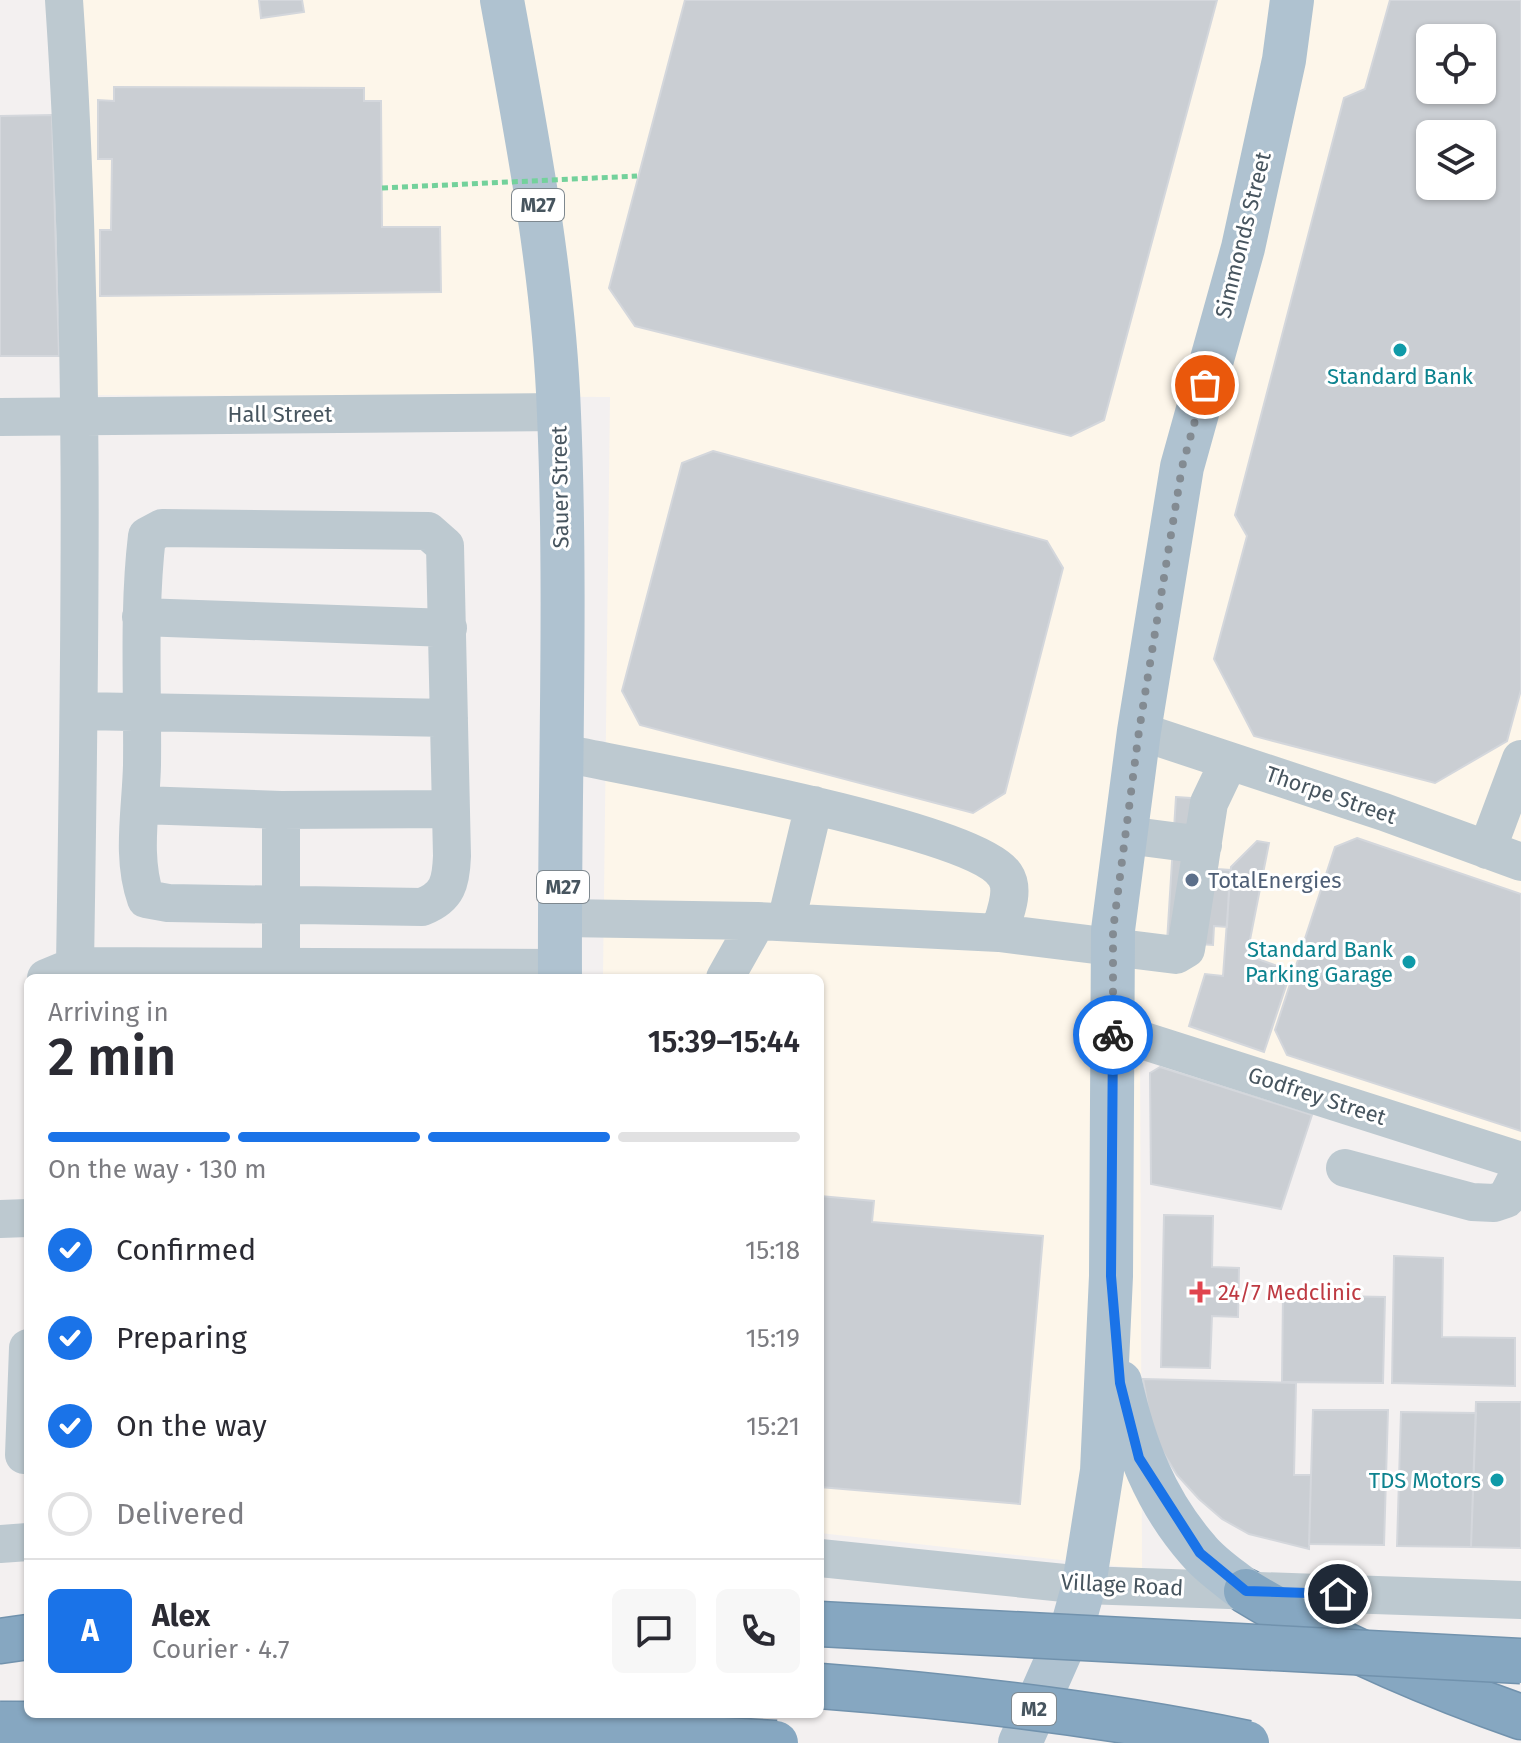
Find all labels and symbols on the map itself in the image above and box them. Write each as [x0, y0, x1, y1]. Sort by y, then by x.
street label: Simmonds Street [1209, 149, 1277, 321]
road number: M27 [512, 189, 564, 221]
marker: Standard Bank [1391, 341, 1409, 359]
pin [1171, 351, 1239, 419]
place label: Standard Bank [1327, 363, 1474, 390]
street label: Hall Street [227, 401, 333, 428]
street label: Sauer Street [545, 425, 575, 549]
street label: Thorpe Street [1262, 760, 1400, 830]
place label: TotalEnergies [1208, 867, 1342, 894]
road number: M27 [537, 871, 589, 903]
marker: TotalEnergies [1183, 871, 1201, 889]
place label: Standard Bank Parking Garage [1245, 936, 1394, 988]
marker: Standard Bank Parking Garage [1400, 953, 1418, 971]
courier [1073, 995, 1153, 1075]
street label: Godfrey Street [1245, 1061, 1389, 1131]
place label: 24/7 Medclinic [1218, 1279, 1362, 1306]
marker: 24/7 Medclinic [1189, 1281, 1211, 1303]
place label: TDS Motors [1369, 1467, 1481, 1494]
marker: TDS Motors [1488, 1471, 1506, 1489]
pin [1304, 1560, 1372, 1628]
street label: Village Road [1060, 1568, 1184, 1602]
road number: M2 [1012, 1693, 1056, 1725]

